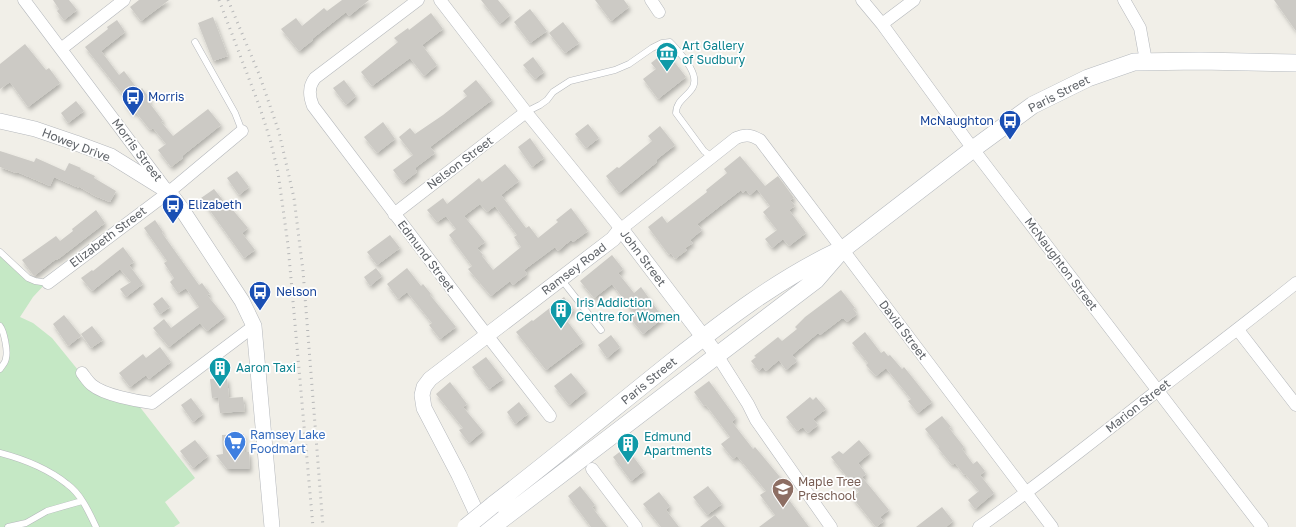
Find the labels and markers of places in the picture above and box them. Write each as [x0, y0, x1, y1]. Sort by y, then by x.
place label: Art Gallery of Sudbury [682, 38, 745, 67]
museum icon: Art Gallery of Sudbury [654, 40, 680, 73]
bus stop icon: Morris [120, 84, 146, 117]
place label: Morris [148, 89, 184, 104]
bus stop icon: McNaughton [997, 108, 1023, 141]
place label: McNaughton [920, 113, 994, 128]
bus stop icon: Elizabeth [160, 192, 186, 225]
place label: Elizabeth [188, 197, 242, 212]
bus stop icon: Nelson [247, 279, 273, 312]
place label: Nelson [276, 284, 317, 299]
place label: Iris Addiction Centre for Women [576, 295, 680, 324]
building icon: Iris Addiction Centre for Women [548, 297, 574, 330]
building icon: Aaron Taxi [207, 355, 233, 388]
place label: Aaron Taxi [236, 360, 296, 375]
place label: Ramsey Lake Foodmart [250, 427, 326, 456]
supermarket icon: Ramsey Lake Foodmart [222, 429, 248, 462]
place label: Edmund Apartments [644, 429, 712, 458]
building icon: Edmund Apartments [615, 431, 641, 464]
place label: Maple Tree Preschool [798, 474, 861, 503]
school or university icon: Maple Tree Preschool [770, 476, 796, 509]

